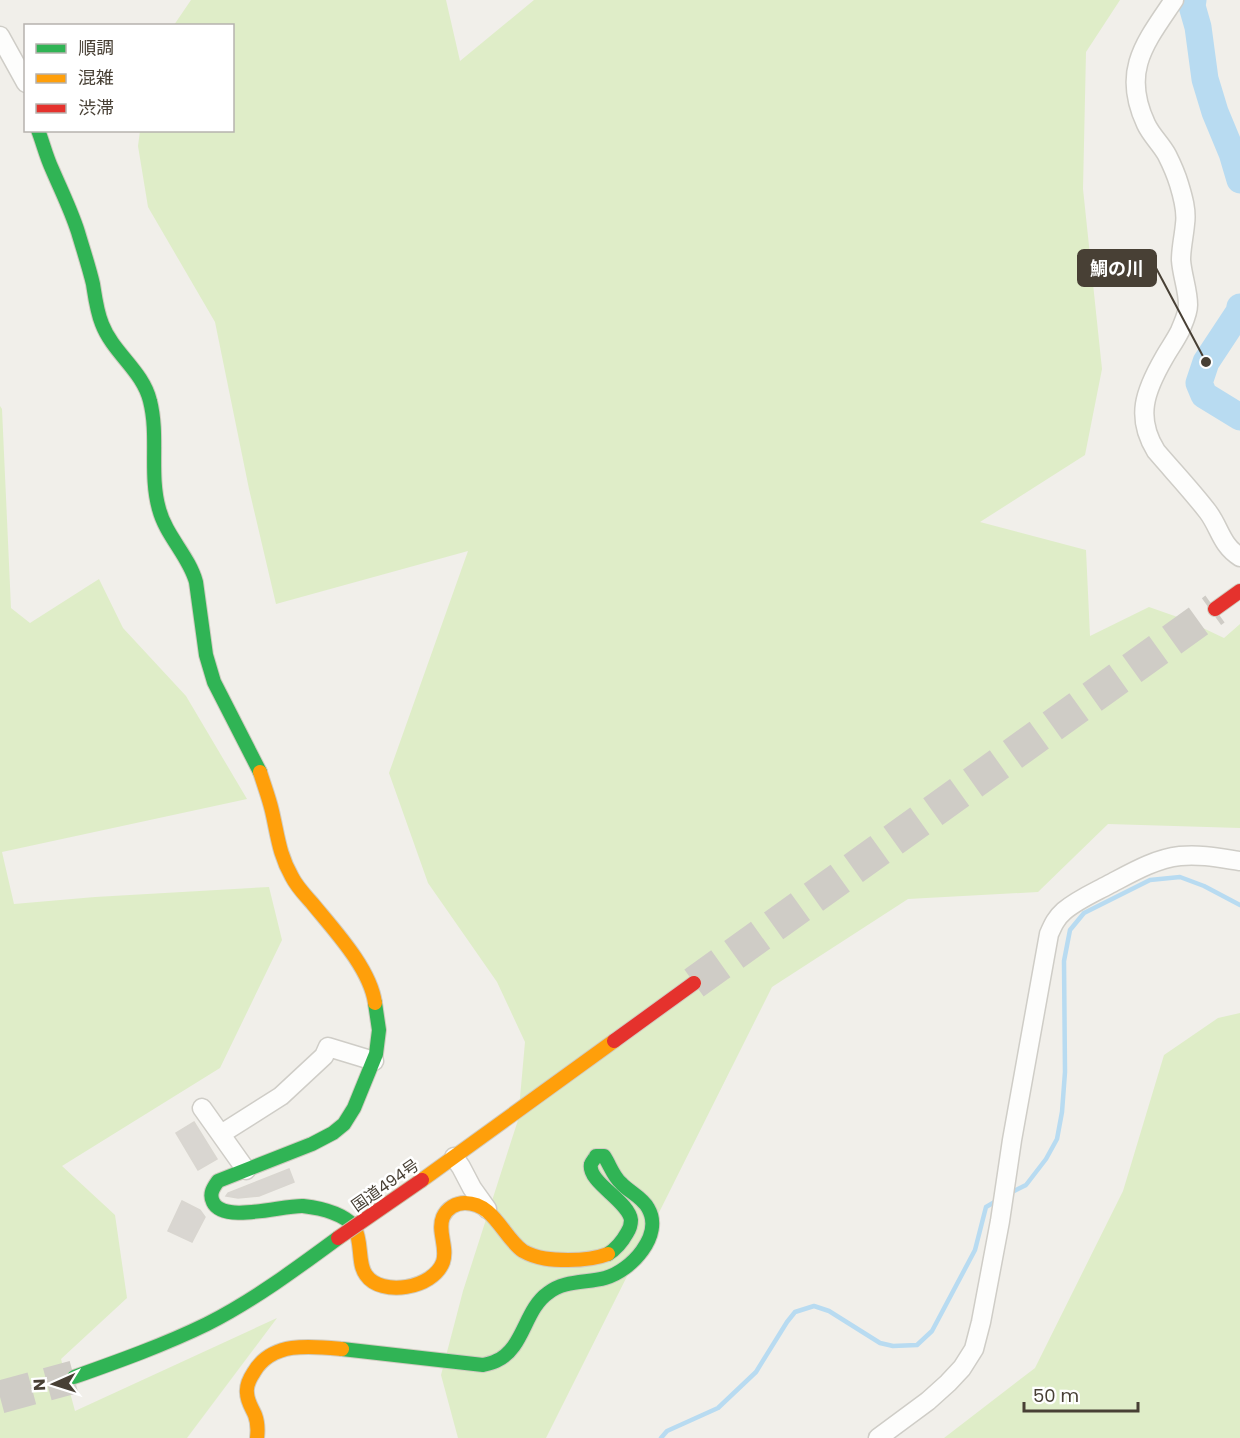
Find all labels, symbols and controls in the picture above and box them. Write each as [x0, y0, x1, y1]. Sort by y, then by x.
legend [24, 24, 234, 132]
text: 順調 [78, 35, 114, 60]
text: 混雑 [78, 65, 114, 90]
text: 渋滞 [78, 95, 114, 120]
callout: 鯛の川 [1078, 250, 1156, 286]
text: 鯛の川 [1090, 256, 1144, 281]
street label: 国道494号 [347, 1154, 424, 1217]
north arrow [24, 1354, 84, 1414]
scale bar [1024, 1375, 1138, 1413]
text: N [28, 1378, 51, 1391]
text: 50 m [1033, 1383, 1079, 1408]

